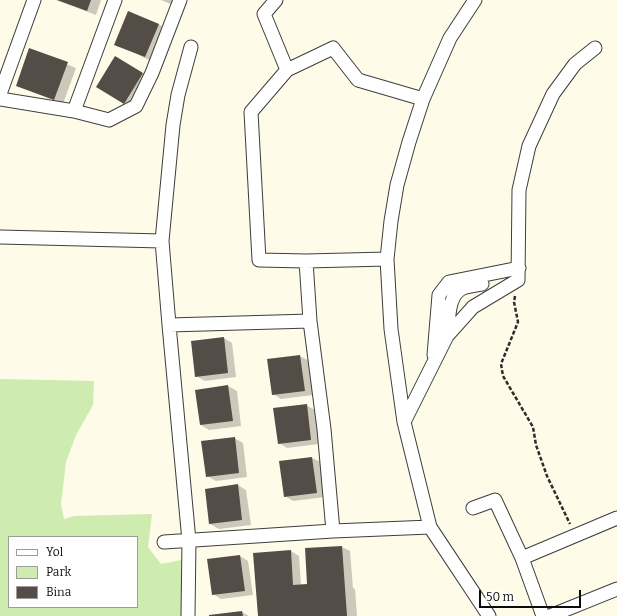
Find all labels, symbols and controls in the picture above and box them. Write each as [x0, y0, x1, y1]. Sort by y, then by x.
legend [8, 536, 138, 608]
text: Yol [46, 545, 63, 559]
text: Park [46, 565, 71, 579]
scale bar [481, 582, 583, 608]
text: Bina [46, 585, 71, 599]
text: 50 m [486, 590, 514, 604]

